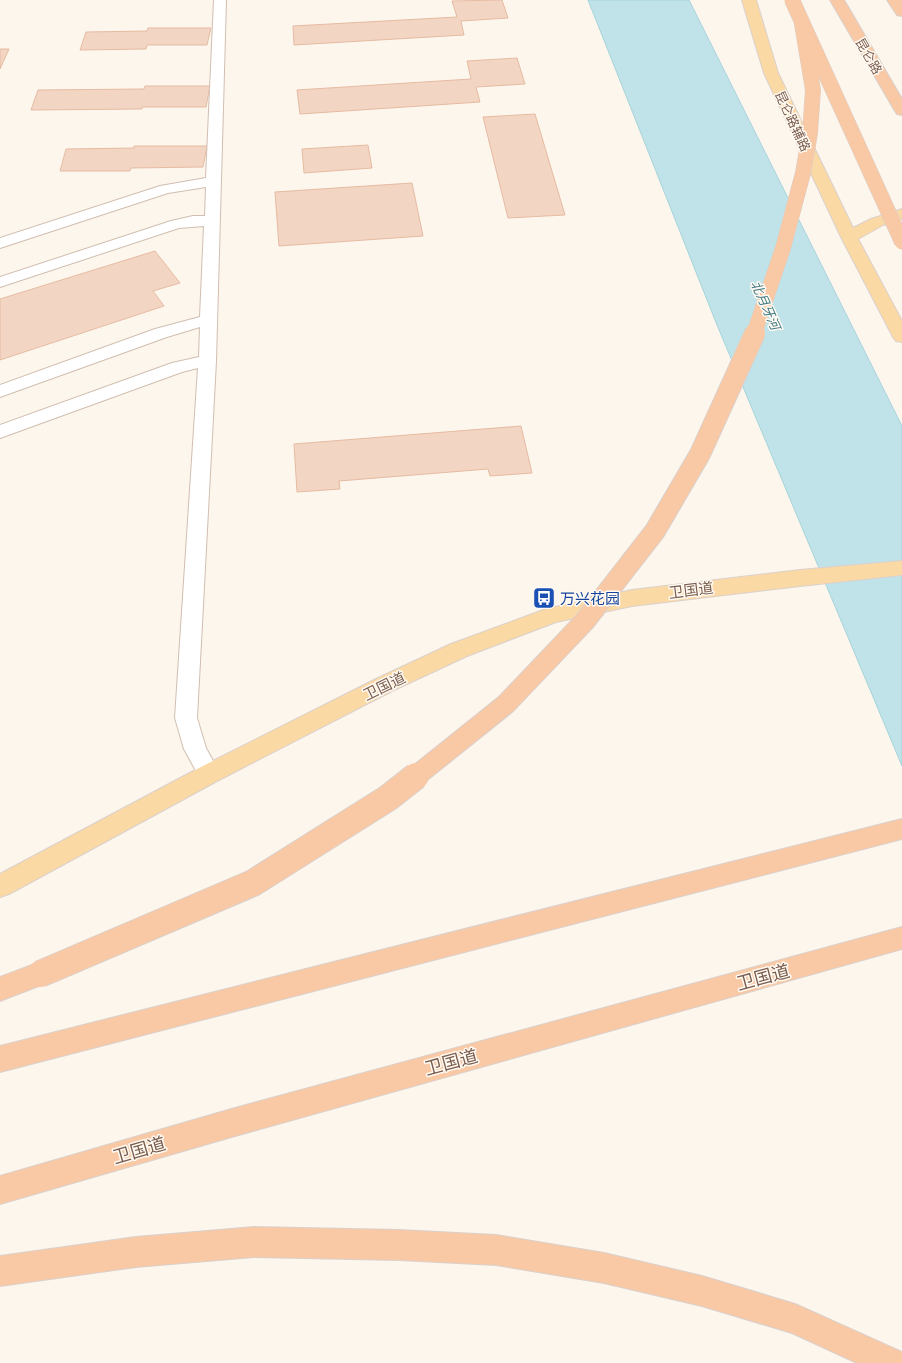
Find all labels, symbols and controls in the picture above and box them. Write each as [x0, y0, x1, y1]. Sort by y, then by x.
street label: 昆仑路 [851, 34, 887, 78]
street label: 昆仑路辅路 [770, 87, 816, 155]
water label: 北月牙河 [746, 277, 787, 336]
street label: 卫国道 [667, 576, 715, 604]
bus stop icon: 万兴花园 [531, 585, 557, 611]
place label: 万兴花园 [560, 587, 620, 610]
street label: 卫国道 [359, 666, 409, 706]
street label: 卫国道 [733, 957, 793, 997]
street label: 卫国道 [421, 1042, 481, 1082]
street label: 卫国道 [109, 1130, 169, 1170]

